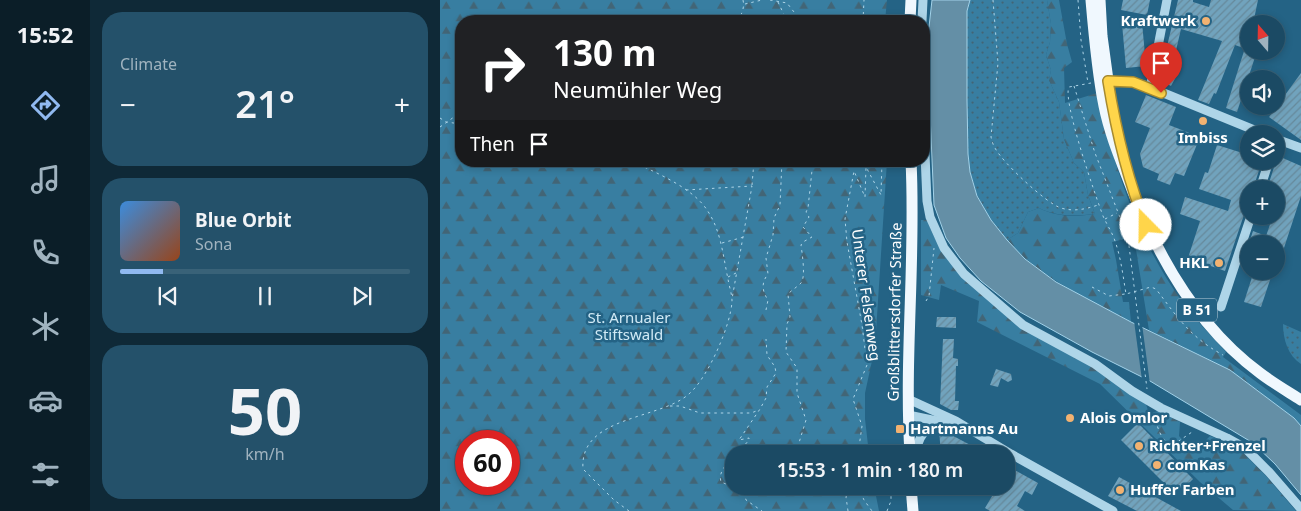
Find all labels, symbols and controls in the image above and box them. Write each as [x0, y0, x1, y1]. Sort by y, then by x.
place label: Kraftwerk [1121, 10, 1197, 30]
marker: Kraftwerk [1200, 15, 1212, 27]
north arrow [1240, 15, 1285, 60]
map controls [1240, 15, 1285, 280]
text: 15:52 [17, 19, 73, 49]
text: 130 m [553, 29, 656, 76]
icon: right [470, 35, 535, 100]
pin [1140, 42, 1182, 93]
icon: arrive [1147, 49, 1175, 77]
text: Climate [120, 53, 177, 75]
button: sound [1240, 70, 1285, 115]
text: Neumühler Weg [553, 74, 722, 104]
text: 21° [235, 77, 295, 129]
text: − [120, 85, 136, 123]
text: + [394, 85, 410, 123]
icon: directions [28, 88, 63, 123]
marker: Imbiss [1197, 115, 1209, 127]
button: layers [1240, 125, 1285, 170]
place label: Imbiss [1178, 127, 1228, 147]
icon: arrive [525, 130, 553, 158]
text: Then [470, 131, 515, 157]
icon: music [28, 162, 63, 197]
button: + [1240, 180, 1285, 225]
position arrow [1119, 198, 1171, 250]
text: Blue Orbit [195, 207, 291, 233]
street label: Großblittersdorfer Straße [882, 222, 906, 402]
street label: Unterer Felsenweg [848, 228, 886, 362]
text: Sona [195, 233, 232, 255]
icon: phone [28, 235, 63, 270]
button: − [1240, 235, 1285, 280]
place label: HKL [1179, 252, 1209, 272]
marker: HKL [1213, 257, 1225, 269]
icon: previous [154, 282, 182, 310]
icon: pause [251, 282, 279, 310]
icon: next [348, 282, 376, 310]
road number: B 51 [1177, 298, 1217, 322]
park label: St. Arnualer Stiftswald [588, 307, 670, 344]
icon: climate [28, 309, 63, 344]
text: 50 [228, 366, 302, 454]
icon: car [28, 383, 63, 418]
place label: Alois Omlor [1080, 407, 1167, 427]
marker: Alois Omlor [1064, 412, 1076, 424]
place label: Hartmanns Au [910, 418, 1018, 438]
marker: Hartmanns Au [894, 423, 906, 435]
speed limit sign: 60 [455, 430, 520, 495]
place label: Richter+Frenzel [1149, 435, 1266, 455]
marker: Richter+Frenzel [1133, 440, 1145, 452]
text: km/h [245, 443, 285, 465]
place label: comKas [1167, 454, 1225, 474]
icon: filters [28, 457, 63, 492]
text: 15:53 · 1 min · 180 m [777, 457, 963, 483]
marker: comKas [1151, 459, 1163, 471]
place label: Huffer Farben [1130, 479, 1234, 499]
marker: Huffer Farben [1114, 484, 1126, 496]

